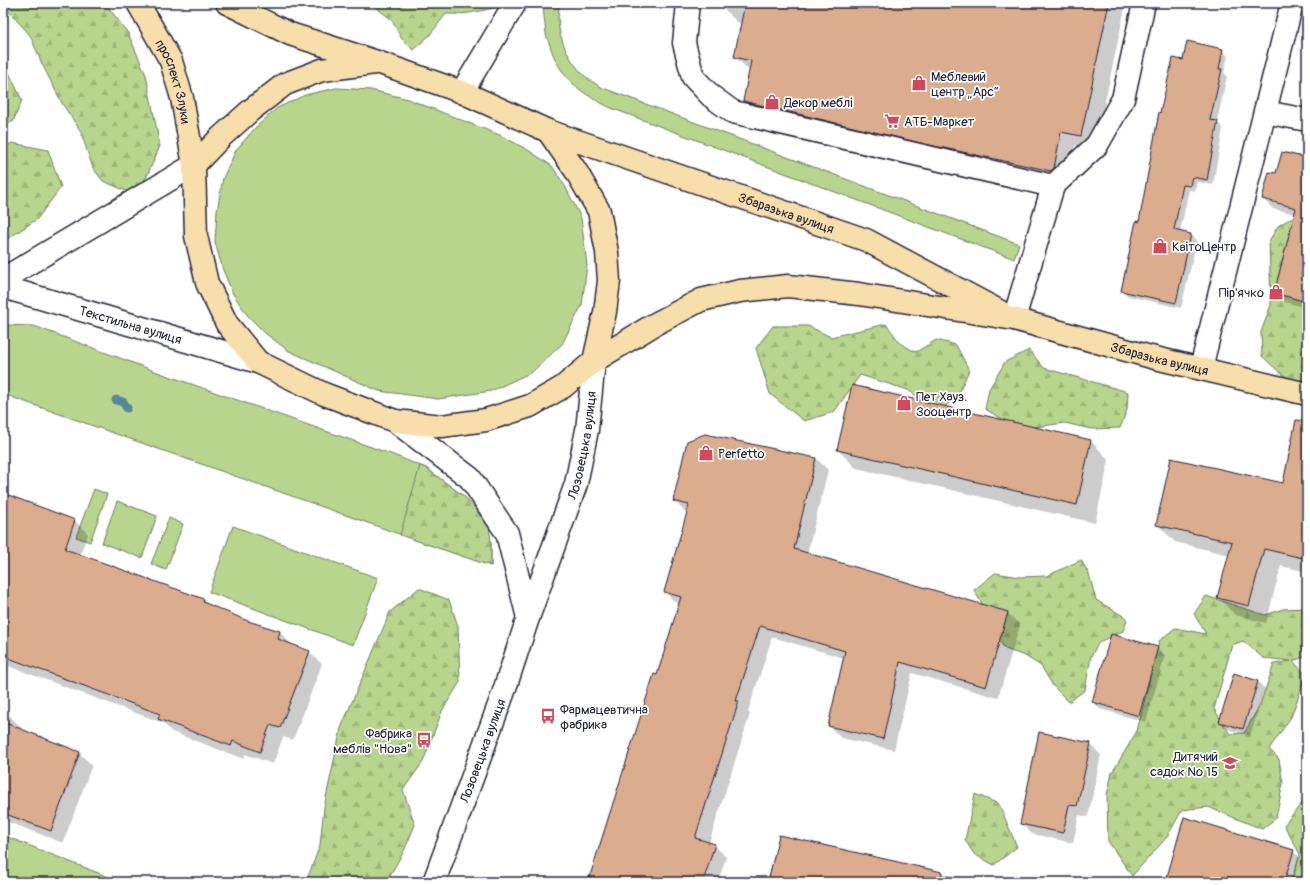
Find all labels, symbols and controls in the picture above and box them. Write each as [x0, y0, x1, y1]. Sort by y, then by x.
street label: проспект Злуки [151, 37, 193, 125]
place label: Меблевий центр „Арс“ [931, 69, 999, 100]
shop icon: Меблевий центр „Арс“ [910, 74, 928, 92]
shop icon: Декор меблі [763, 93, 781, 111]
place label: Декор меблі [783, 95, 852, 111]
supermarket icon: АТБ-Маркет [883, 112, 901, 130]
place label: АТБ-Маркет [904, 114, 975, 130]
street label: Збаразька вулиця [736, 190, 836, 237]
shop icon: КвітоЦентр [1151, 237, 1169, 255]
place label: КвітоЦентр [1172, 239, 1236, 255]
shop icon: Пір'ячко [1267, 283, 1285, 301]
place label: Пір'ячко [1219, 285, 1264, 301]
street label: Текстильна вулиця [77, 303, 183, 348]
street label: Збаразька вулиця [1109, 339, 1210, 379]
place label: Пет Хауз. Зооцентр [916, 389, 971, 420]
street label: Лозовецька вулиця [564, 390, 600, 502]
shop icon: Пет Хауз. Зооцентр [895, 394, 913, 412]
shop icon: Perfetto [697, 444, 715, 462]
place label: Perfetto [718, 446, 765, 462]
street label: Лозовецька вулиця [456, 697, 510, 806]
place label: Фармацевтична фабрика [560, 702, 648, 733]
bus stop icon: Фармацевтична фабрика [539, 707, 557, 725]
place label: Фабрика меблів "Нова" [333, 726, 412, 757]
bus stop icon: Фабрика меблів "Нова" [415, 731, 433, 749]
place label: Дитячий садок № 15 [1150, 749, 1218, 780]
school or university icon: Дитячий садок № 15 [1221, 754, 1239, 772]

